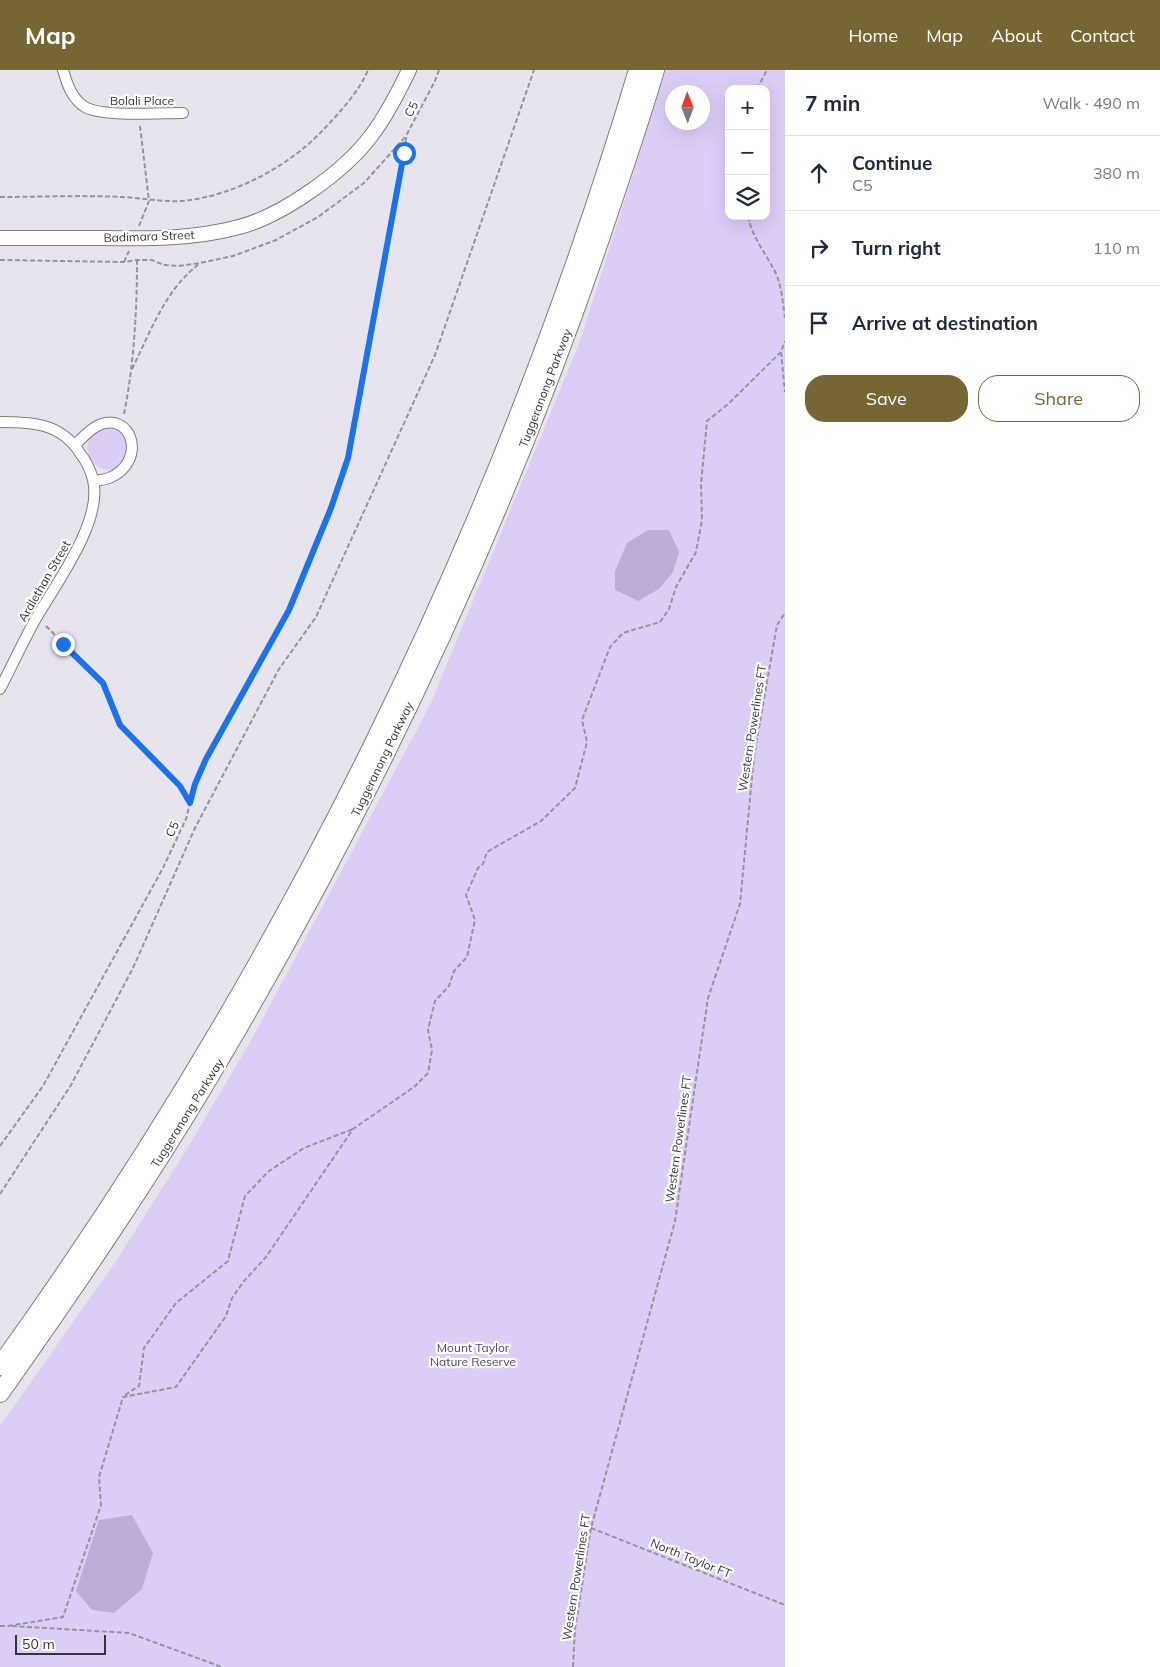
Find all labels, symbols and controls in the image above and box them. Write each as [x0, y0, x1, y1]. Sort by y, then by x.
text: Map [25, 20, 76, 50]
text: Home [848, 24, 898, 47]
text: Map [926, 24, 963, 47]
text: About [991, 24, 1042, 47]
text: Contact [1070, 24, 1135, 47]
north arrow [665, 85, 710, 130]
map controls [725, 85, 770, 220]
button: + [725, 85, 770, 130]
text: 7 min [805, 90, 860, 116]
street label: Bolali Place [110, 93, 174, 108]
text: Walk · 490 m [1042, 93, 1140, 113]
street label: C5 [401, 99, 421, 119]
button: − [725, 130, 770, 175]
route start [393, 142, 416, 165]
text: Continue [852, 151, 932, 175]
icon: ahead [805, 159, 833, 187]
text: 380 m [1093, 163, 1140, 183]
button: layers [725, 175, 770, 220]
text: C5 [852, 175, 873, 195]
street label: Badimara Street [103, 227, 195, 245]
icon: right [805, 234, 833, 262]
text: Turn right [852, 236, 941, 260]
text: 110 m [1093, 238, 1140, 258]
icon: arrive [805, 309, 833, 337]
text: Arrive at destination [852, 311, 1038, 335]
street label: Tuggeranong Parkway [515, 326, 575, 449]
button: Save [805, 375, 968, 422]
button: Share [978, 375, 1140, 422]
street label: Ardlethan Street [15, 538, 73, 624]
route end [52, 633, 75, 656]
street label: Western Powerlines FT [735, 663, 770, 792]
street label: Tuggeranong Parkway [348, 699, 417, 819]
street label: C5 [162, 819, 182, 839]
street label: Tuggeranong Parkway [147, 1055, 227, 1170]
street label: Western Powerlines FT [662, 1074, 694, 1203]
park label: Mount Taylor Nature Reserve [430, 1340, 516, 1369]
street label: Western Powerlines FT [559, 1512, 594, 1641]
street label: North Taylor FT [648, 1535, 734, 1581]
scale bar [15, 1632, 106, 1655]
text: 50 m [22, 1635, 55, 1653]

